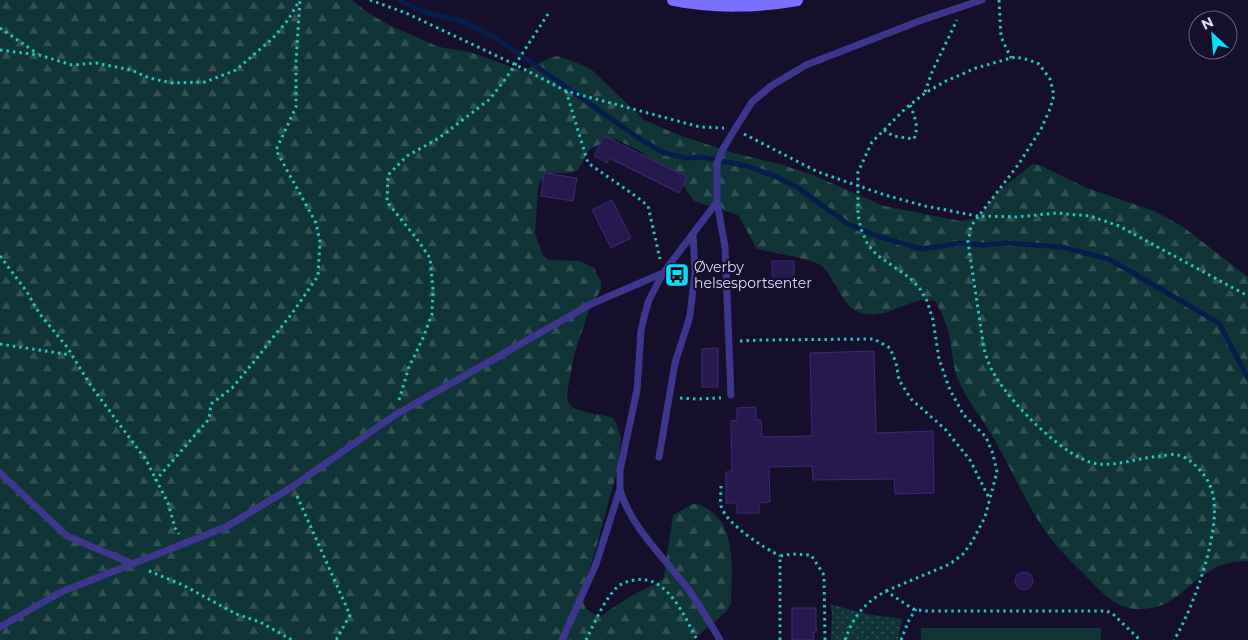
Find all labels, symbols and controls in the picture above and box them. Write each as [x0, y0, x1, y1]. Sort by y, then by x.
north arrow [1188, 10, 1238, 60]
text: N [1198, 13, 1216, 34]
place label: Øverby helsesportsenter [694, 258, 812, 292]
bus stop icon: Øverby helsesportsenter [664, 262, 690, 288]

